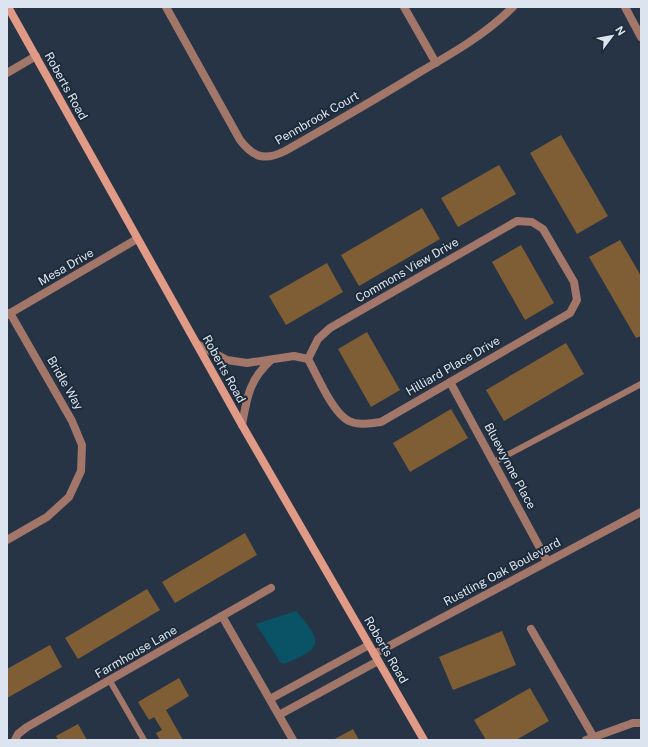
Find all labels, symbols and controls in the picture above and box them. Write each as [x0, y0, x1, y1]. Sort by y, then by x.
north arrow [592, 16, 632, 56]
text: N [613, 24, 628, 38]
street label: Roberts Road [42, 50, 90, 122]
street label: Pennbrook Court [273, 88, 362, 148]
street label: Commons View Drive [353, 235, 461, 305]
street label: Mesa Drive [36, 245, 96, 288]
street label: Roberts Road [200, 333, 248, 405]
street label: Hilliard Place Drive [403, 333, 503, 399]
street label: Bridle Way [44, 354, 86, 413]
street label: Bluewynne Place [481, 420, 539, 512]
street label: Rustling Oak Boulevard [441, 535, 563, 609]
street label: Roberts Road [361, 614, 411, 686]
street label: Farmhouse Lane [93, 623, 180, 681]

